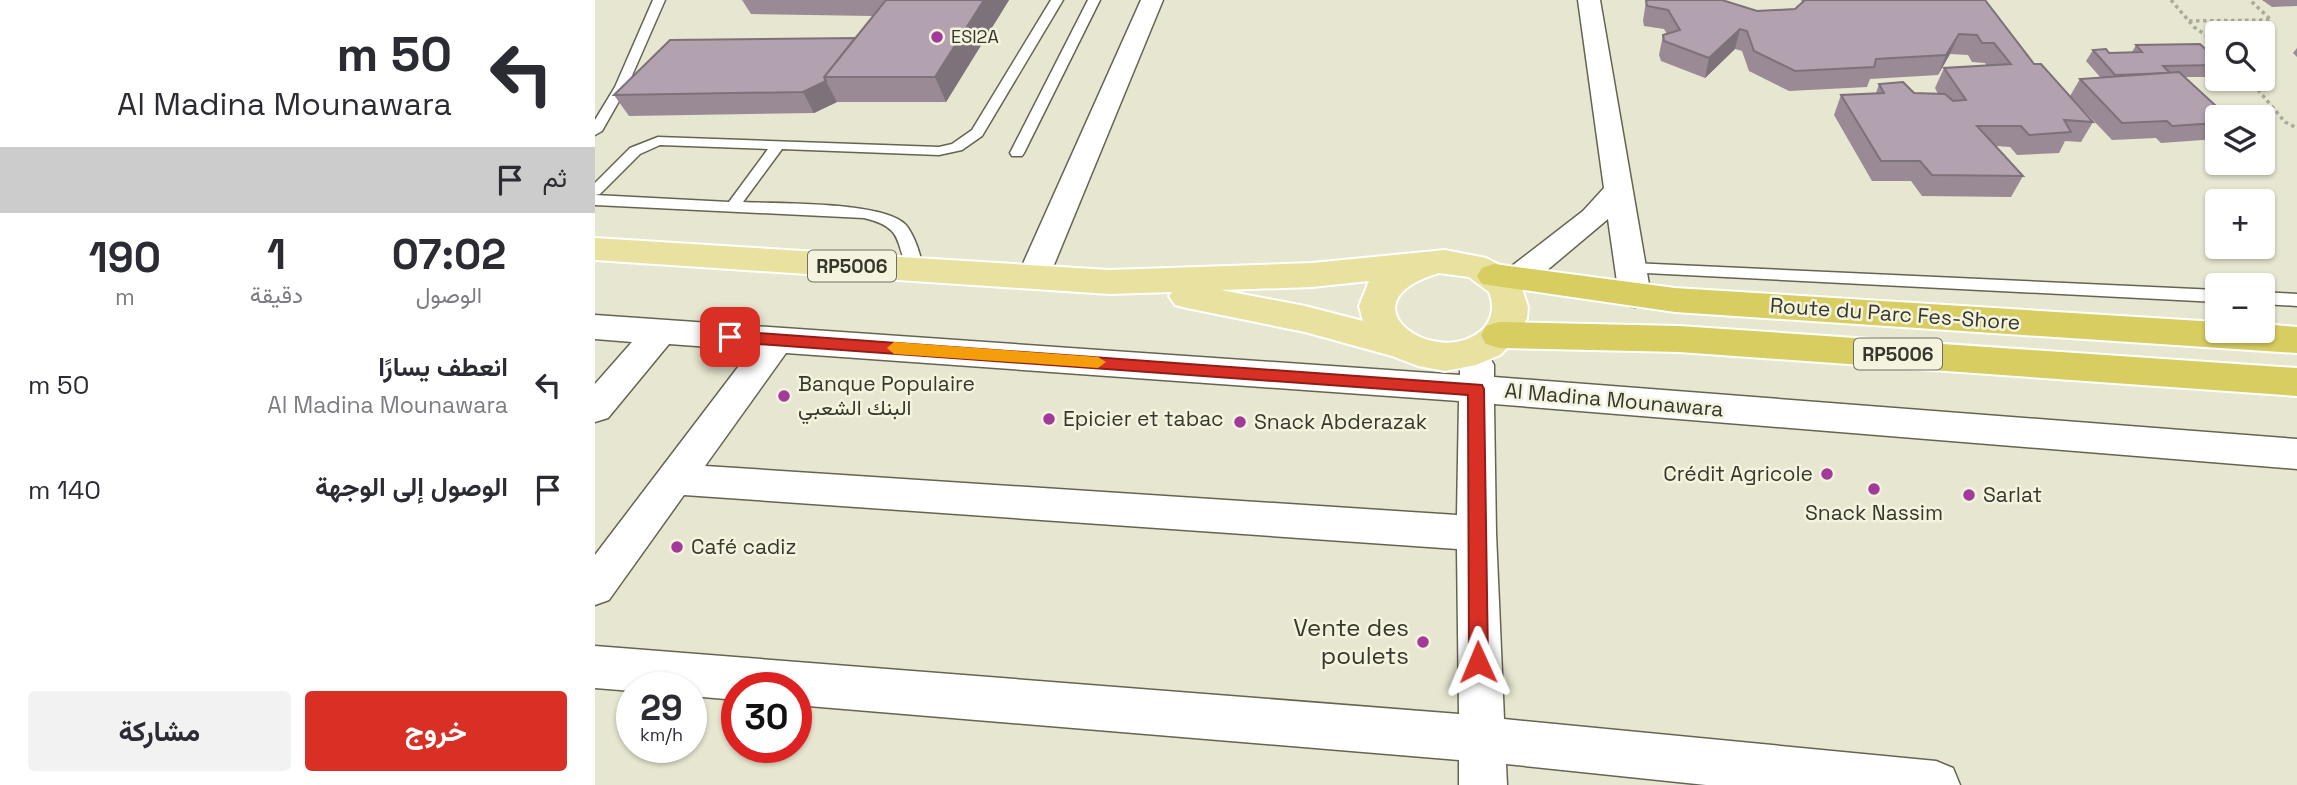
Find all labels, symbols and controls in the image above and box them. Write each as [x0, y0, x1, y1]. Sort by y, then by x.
map controls [2205, 21, 2275, 343]
button: search [2205, 21, 2275, 91]
text: 50 m [337, 23, 452, 85]
place label: ESI2A [951, 25, 999, 48]
icon: left [476, 28, 567, 119]
marker: ESI2A [929, 29, 945, 45]
text: Al Madina Mounawara [117, 84, 452, 124]
button: layers [2205, 105, 2275, 175]
icon: arrive [491, 161, 529, 199]
text: ثم [543, 161, 567, 195]
button: + [2205, 189, 2275, 259]
text: 1 [267, 228, 286, 281]
text: 07:02 [392, 228, 506, 281]
text: 190 [89, 231, 161, 284]
road number: RP5006 [808, 250, 896, 282]
button: − [2205, 273, 2275, 343]
text: دقيقة [250, 280, 303, 310]
text: الوصول [416, 280, 482, 310]
text: m [115, 282, 135, 312]
street label: Route du Parc Fes-Shore [1769, 291, 2021, 336]
pin [700, 307, 760, 367]
icon: arrive [711, 318, 749, 356]
road number: RP5006 [1854, 338, 1942, 370]
text: انعطف يسارًا [378, 350, 508, 384]
icon: left [529, 366, 567, 404]
text: 50 m [28, 368, 89, 402]
place label: Banque Populaire البنك الشعبي [798, 370, 975, 425]
street label: Al Madina Mounawara [1503, 376, 1725, 423]
marker: Banque Populaire البنك الشعبي [776, 388, 792, 404]
text: Al Madina Mounawara [267, 390, 508, 420]
place label: Epicier et tabac [1063, 405, 1224, 432]
place label: Snack Abderazak [1254, 408, 1427, 435]
marker: Epicier et tabac [1041, 411, 1057, 427]
marker: Snack Abderazak [1232, 414, 1248, 430]
place label: Crédit Agricole [1663, 460, 1813, 487]
marker: Crédit Agricole [1819, 466, 1835, 482]
text: الوصول إلى الوجهة [315, 470, 508, 504]
icon: arrive [529, 471, 567, 509]
text: 140 m [28, 473, 101, 507]
marker: Snack Nassim [1866, 481, 1882, 497]
place label: Sarlat [1983, 481, 2042, 508]
marker: Sarlat [1961, 487, 1977, 503]
place label: Snack Nassim [1805, 499, 1943, 526]
place label: Café cadiz [691, 533, 796, 560]
marker: Café cadiz [669, 539, 685, 555]
place label: Vente des poulets [1293, 612, 1409, 671]
position arrow [1441, 625, 1515, 699]
marker: Vente des poulets [1415, 634, 1431, 650]
speed limit sign: 30 [721, 672, 812, 763]
text: 29 [640, 686, 683, 730]
button: مشاركة [28, 691, 291, 771]
button: خروج [305, 691, 567, 771]
text: km/h [640, 723, 683, 746]

